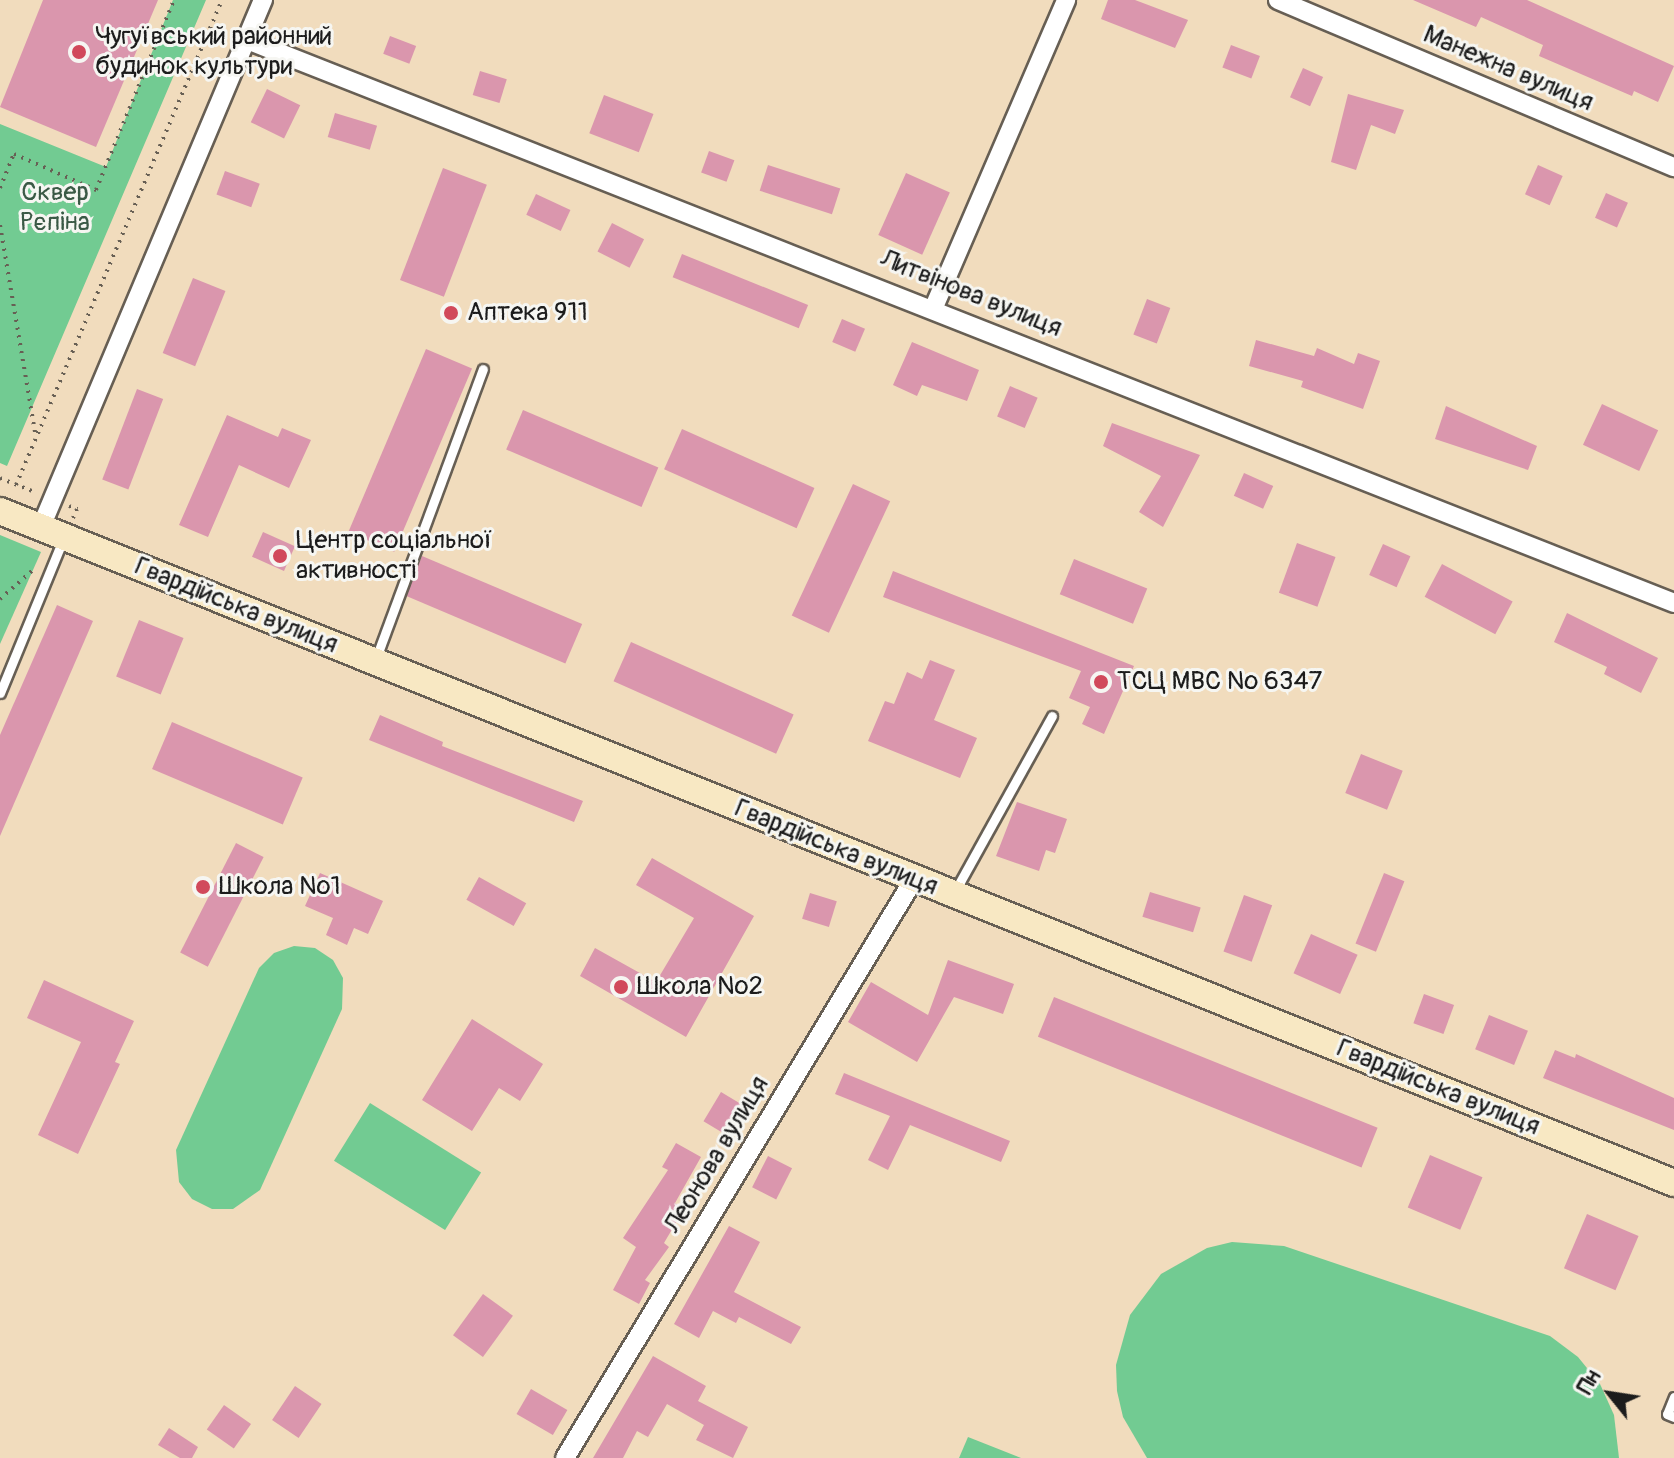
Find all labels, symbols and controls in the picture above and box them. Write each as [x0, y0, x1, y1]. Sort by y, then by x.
street label: Манежна вулиця [1418, 19, 1598, 119]
place label: Чугуївський районний будинок культури [95, 21, 332, 82]
marker: Чугуївський районний будинок культури [70, 43, 88, 61]
park label: Сквер Рєпіна [20, 177, 90, 238]
street label: Литвінова вулиця [876, 243, 1066, 345]
place label: Аптека 911 [467, 297, 588, 329]
marker: Аптека 911 [442, 304, 460, 322]
place label: Центр соціальної активності [296, 525, 493, 586]
marker: Центр соціальної активності [271, 547, 289, 565]
street label: Гвардійська вулиця [130, 551, 342, 661]
place label: ТСЦ МВС № 6347 [1117, 666, 1322, 698]
marker: ТСЦ МВС № 6347 [1092, 673, 1110, 691]
street label: Гвардійська вулиця [730, 793, 942, 903]
place label: Школа №1 [219, 871, 341, 903]
marker: Школа №1 [194, 878, 212, 896]
place label: Школа №2 [637, 971, 763, 1003]
marker: Школа №2 [612, 978, 630, 996]
street label: Гвардійська вулиця [1332, 1033, 1544, 1143]
street label: Леонова вулиця [658, 1071, 776, 1239]
north arrow [1570, 1354, 1650, 1434]
text: Пн [1571, 1365, 1607, 1399]

